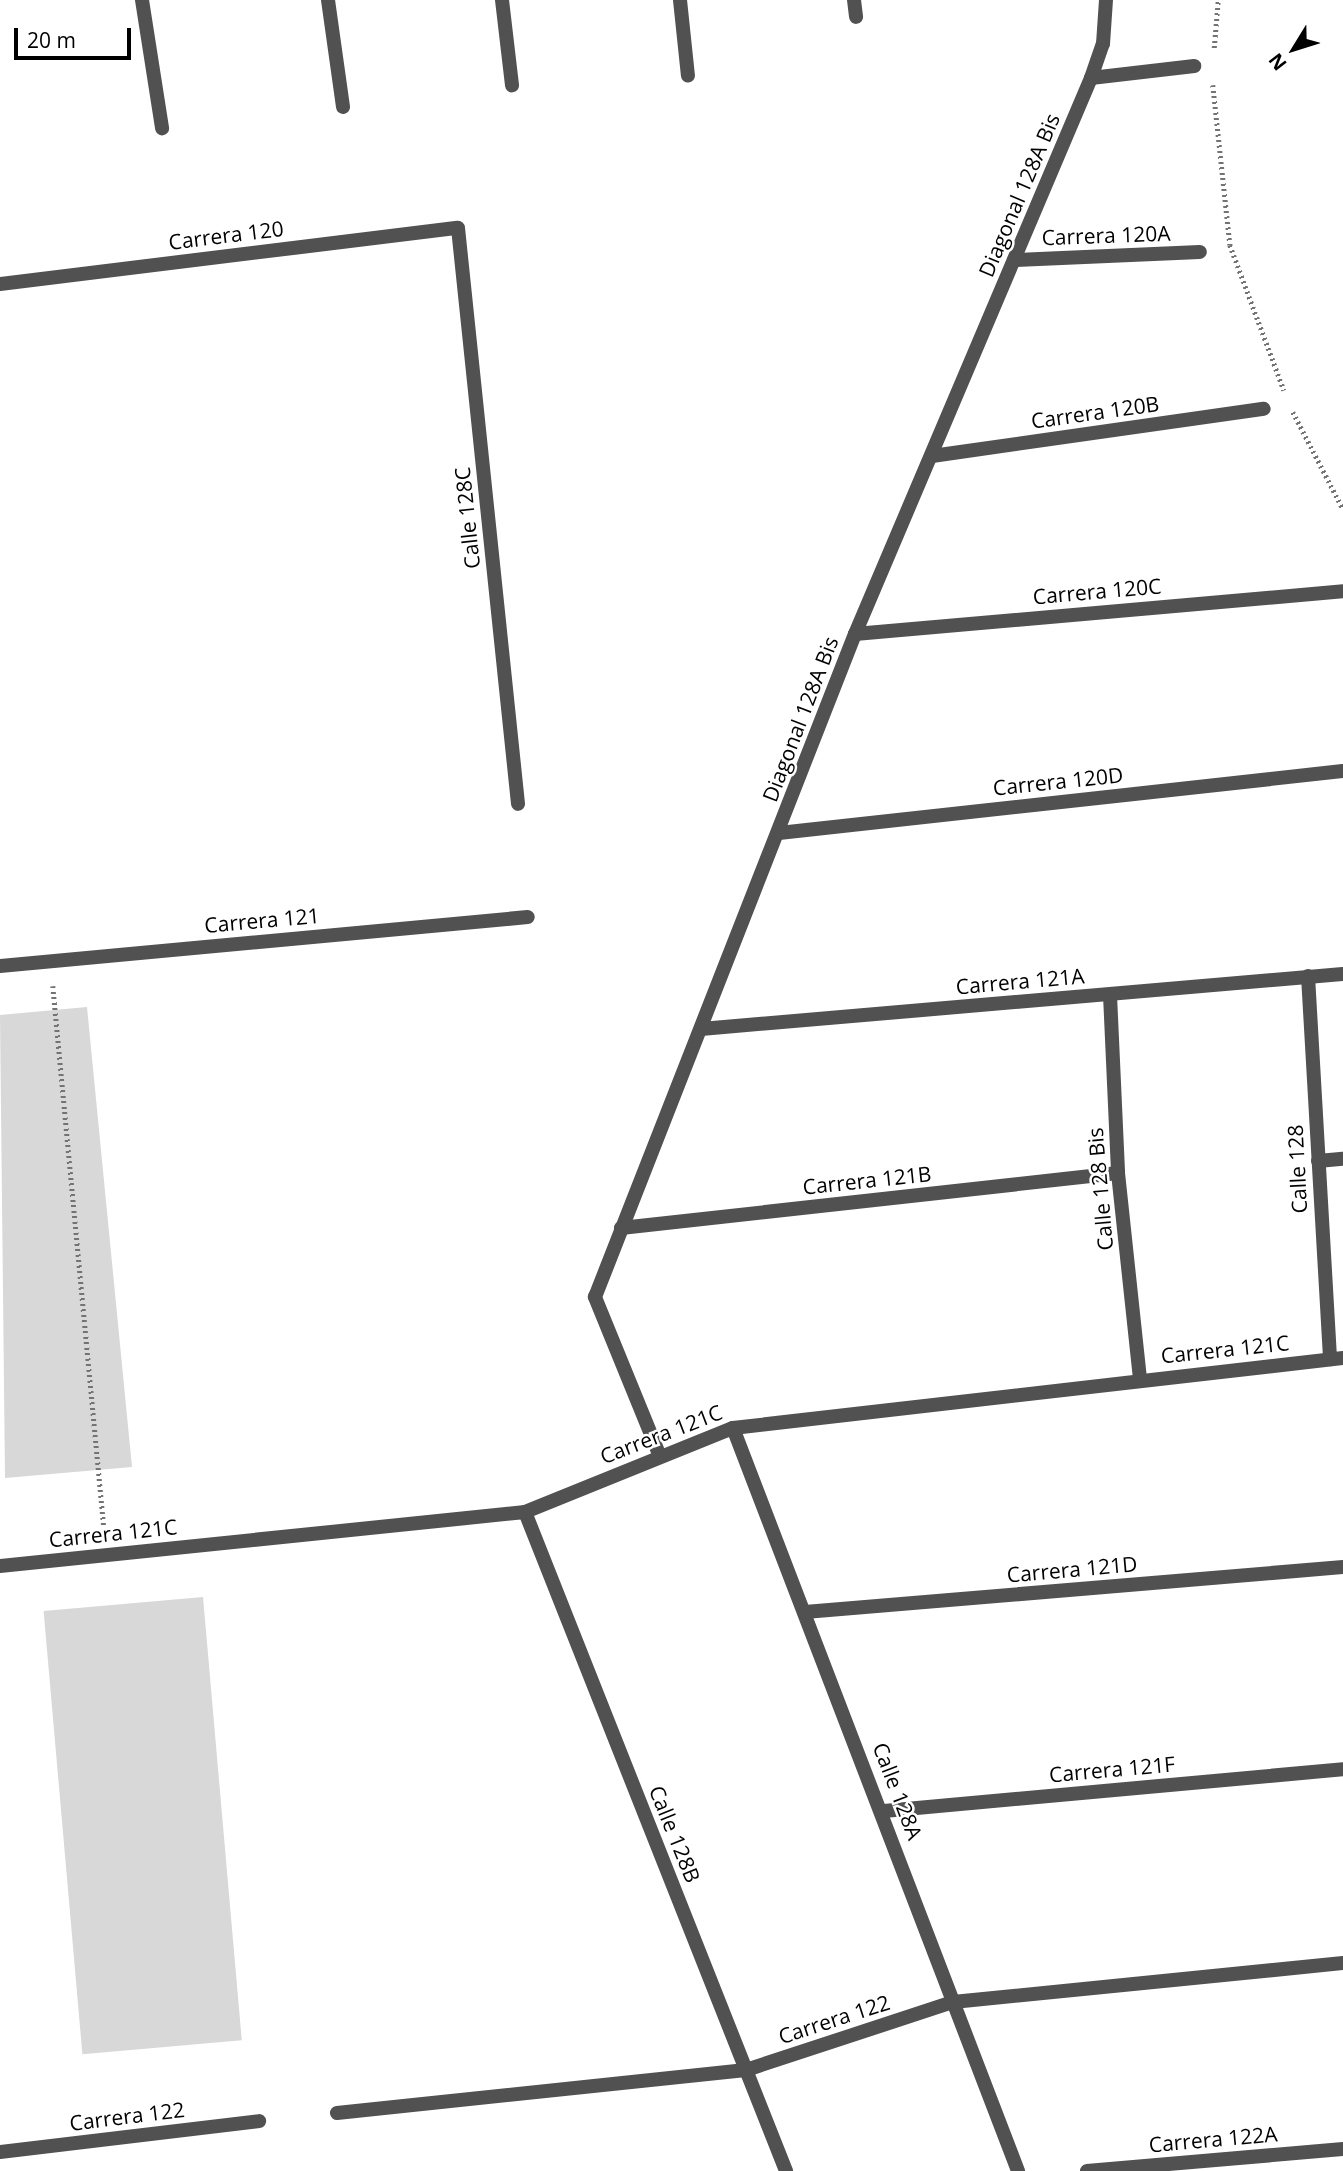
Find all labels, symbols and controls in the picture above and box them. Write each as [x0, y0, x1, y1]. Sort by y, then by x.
scale bar [18, 14, 135, 58]
north arrow [1259, 14, 1329, 84]
text: 20 m [27, 26, 76, 54]
text: N [1262, 48, 1292, 76]
street label: Diagonal 128A Bis [973, 109, 1065, 281]
street label: Carrera 120 [167, 215, 285, 255]
street label: Carrera 120A [1041, 220, 1171, 250]
street label: Carrera 120B [1029, 391, 1161, 433]
street label: Calle 128C [449, 466, 485, 570]
street label: Carrera 120C [1032, 573, 1162, 609]
street label: Diagonal 128A Bis [757, 633, 843, 805]
street label: Carrera 120D [992, 762, 1124, 800]
street label: Carrera 121 [203, 902, 321, 938]
street label: Carrera 121A [955, 963, 1085, 999]
street label: Calle 128 [1282, 1124, 1312, 1214]
street label: Calle 128 Bis [1082, 1127, 1118, 1251]
street label: Carrera 121B [801, 1161, 933, 1199]
street label: Carrera 121C [1160, 1330, 1290, 1368]
street label: Carrera 121C [596, 1399, 726, 1469]
street label: Carrera 121C [48, 1514, 178, 1552]
street label: Carrera 121D [1006, 1551, 1138, 1587]
street label: Calle 128A [868, 1739, 928, 1843]
street label: Carrera 121F [1048, 1751, 1176, 1787]
street label: Calle 128B [644, 1782, 706, 1886]
street label: Carrera 122 [775, 1989, 893, 2049]
street label: Carrera 122 [68, 2096, 186, 2136]
street label: Carrera 122A [1148, 2121, 1278, 2157]

